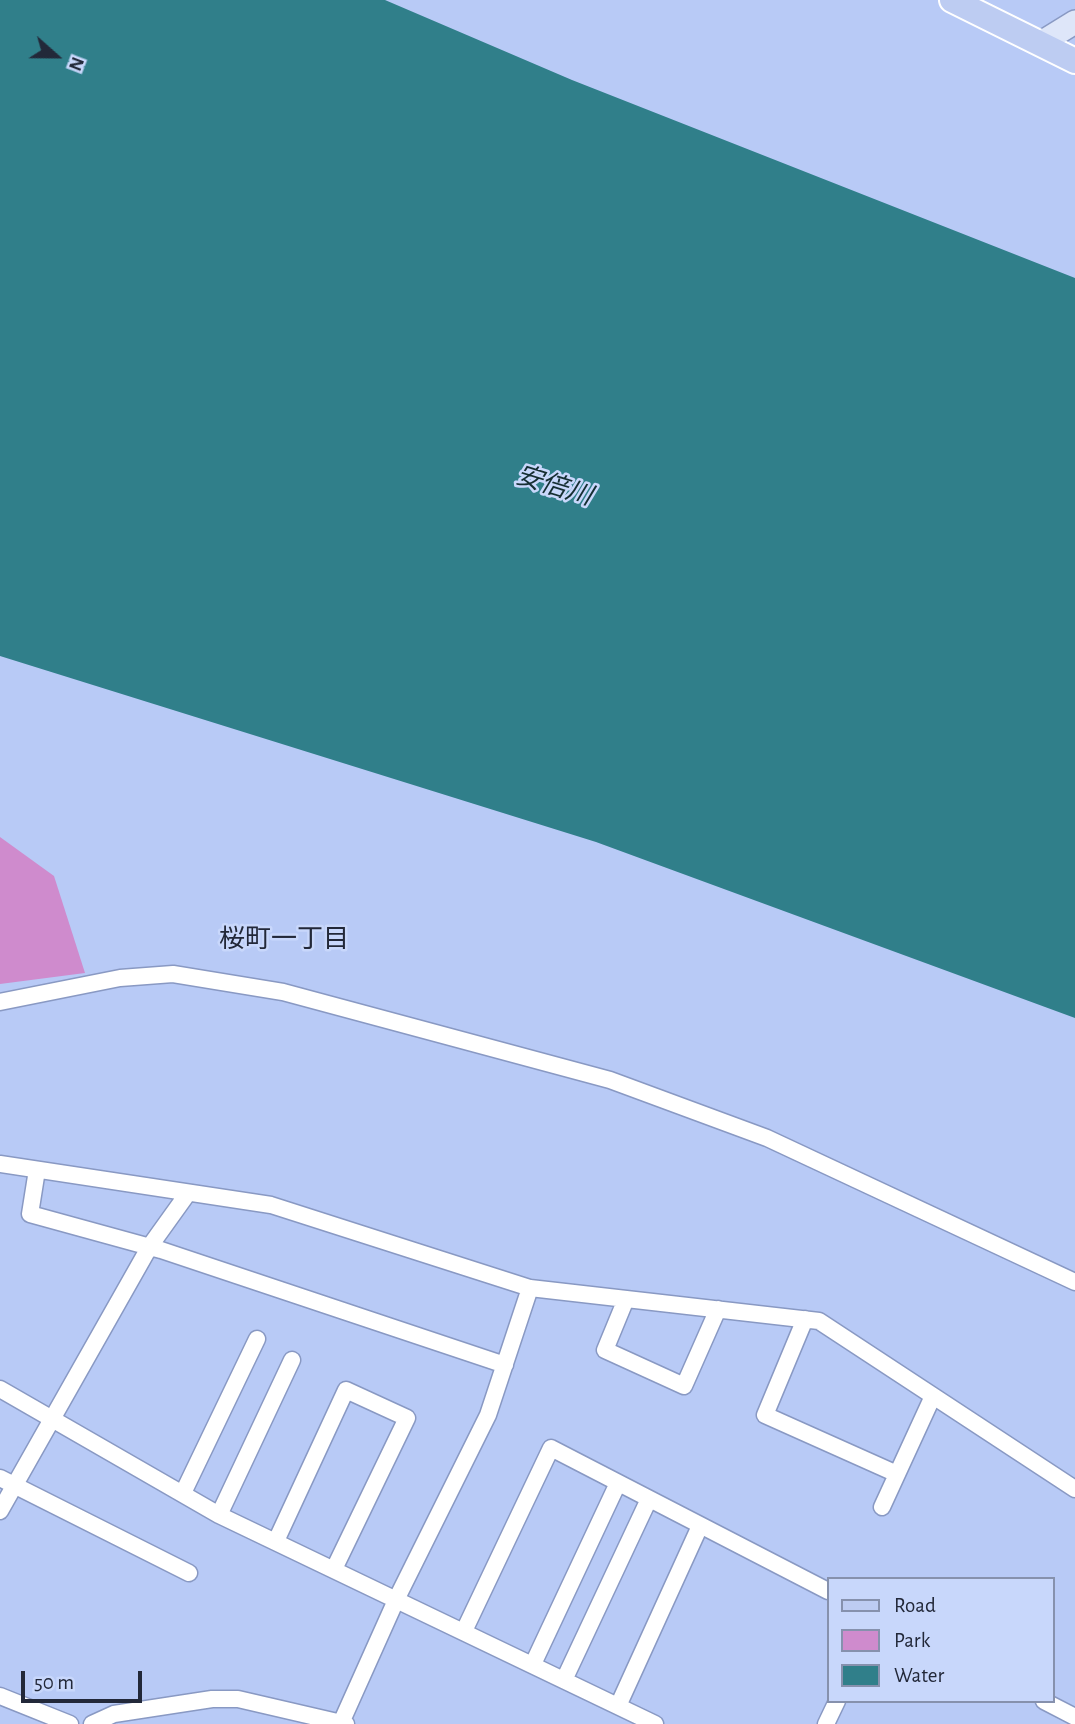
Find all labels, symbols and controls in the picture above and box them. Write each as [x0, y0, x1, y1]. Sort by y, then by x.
north arrow [21, 21, 91, 91]
text: N [65, 54, 87, 73]
water label: 安倍川 [512, 460, 596, 512]
district label: 桜町一丁目 [219, 923, 349, 955]
legend [827, 1577, 1054, 1703]
text: Road [894, 1595, 936, 1616]
text: Park [894, 1630, 930, 1651]
scale bar [24, 1658, 145, 1702]
text: Water [894, 1665, 944, 1686]
text: 50 m [34, 1672, 74, 1693]

